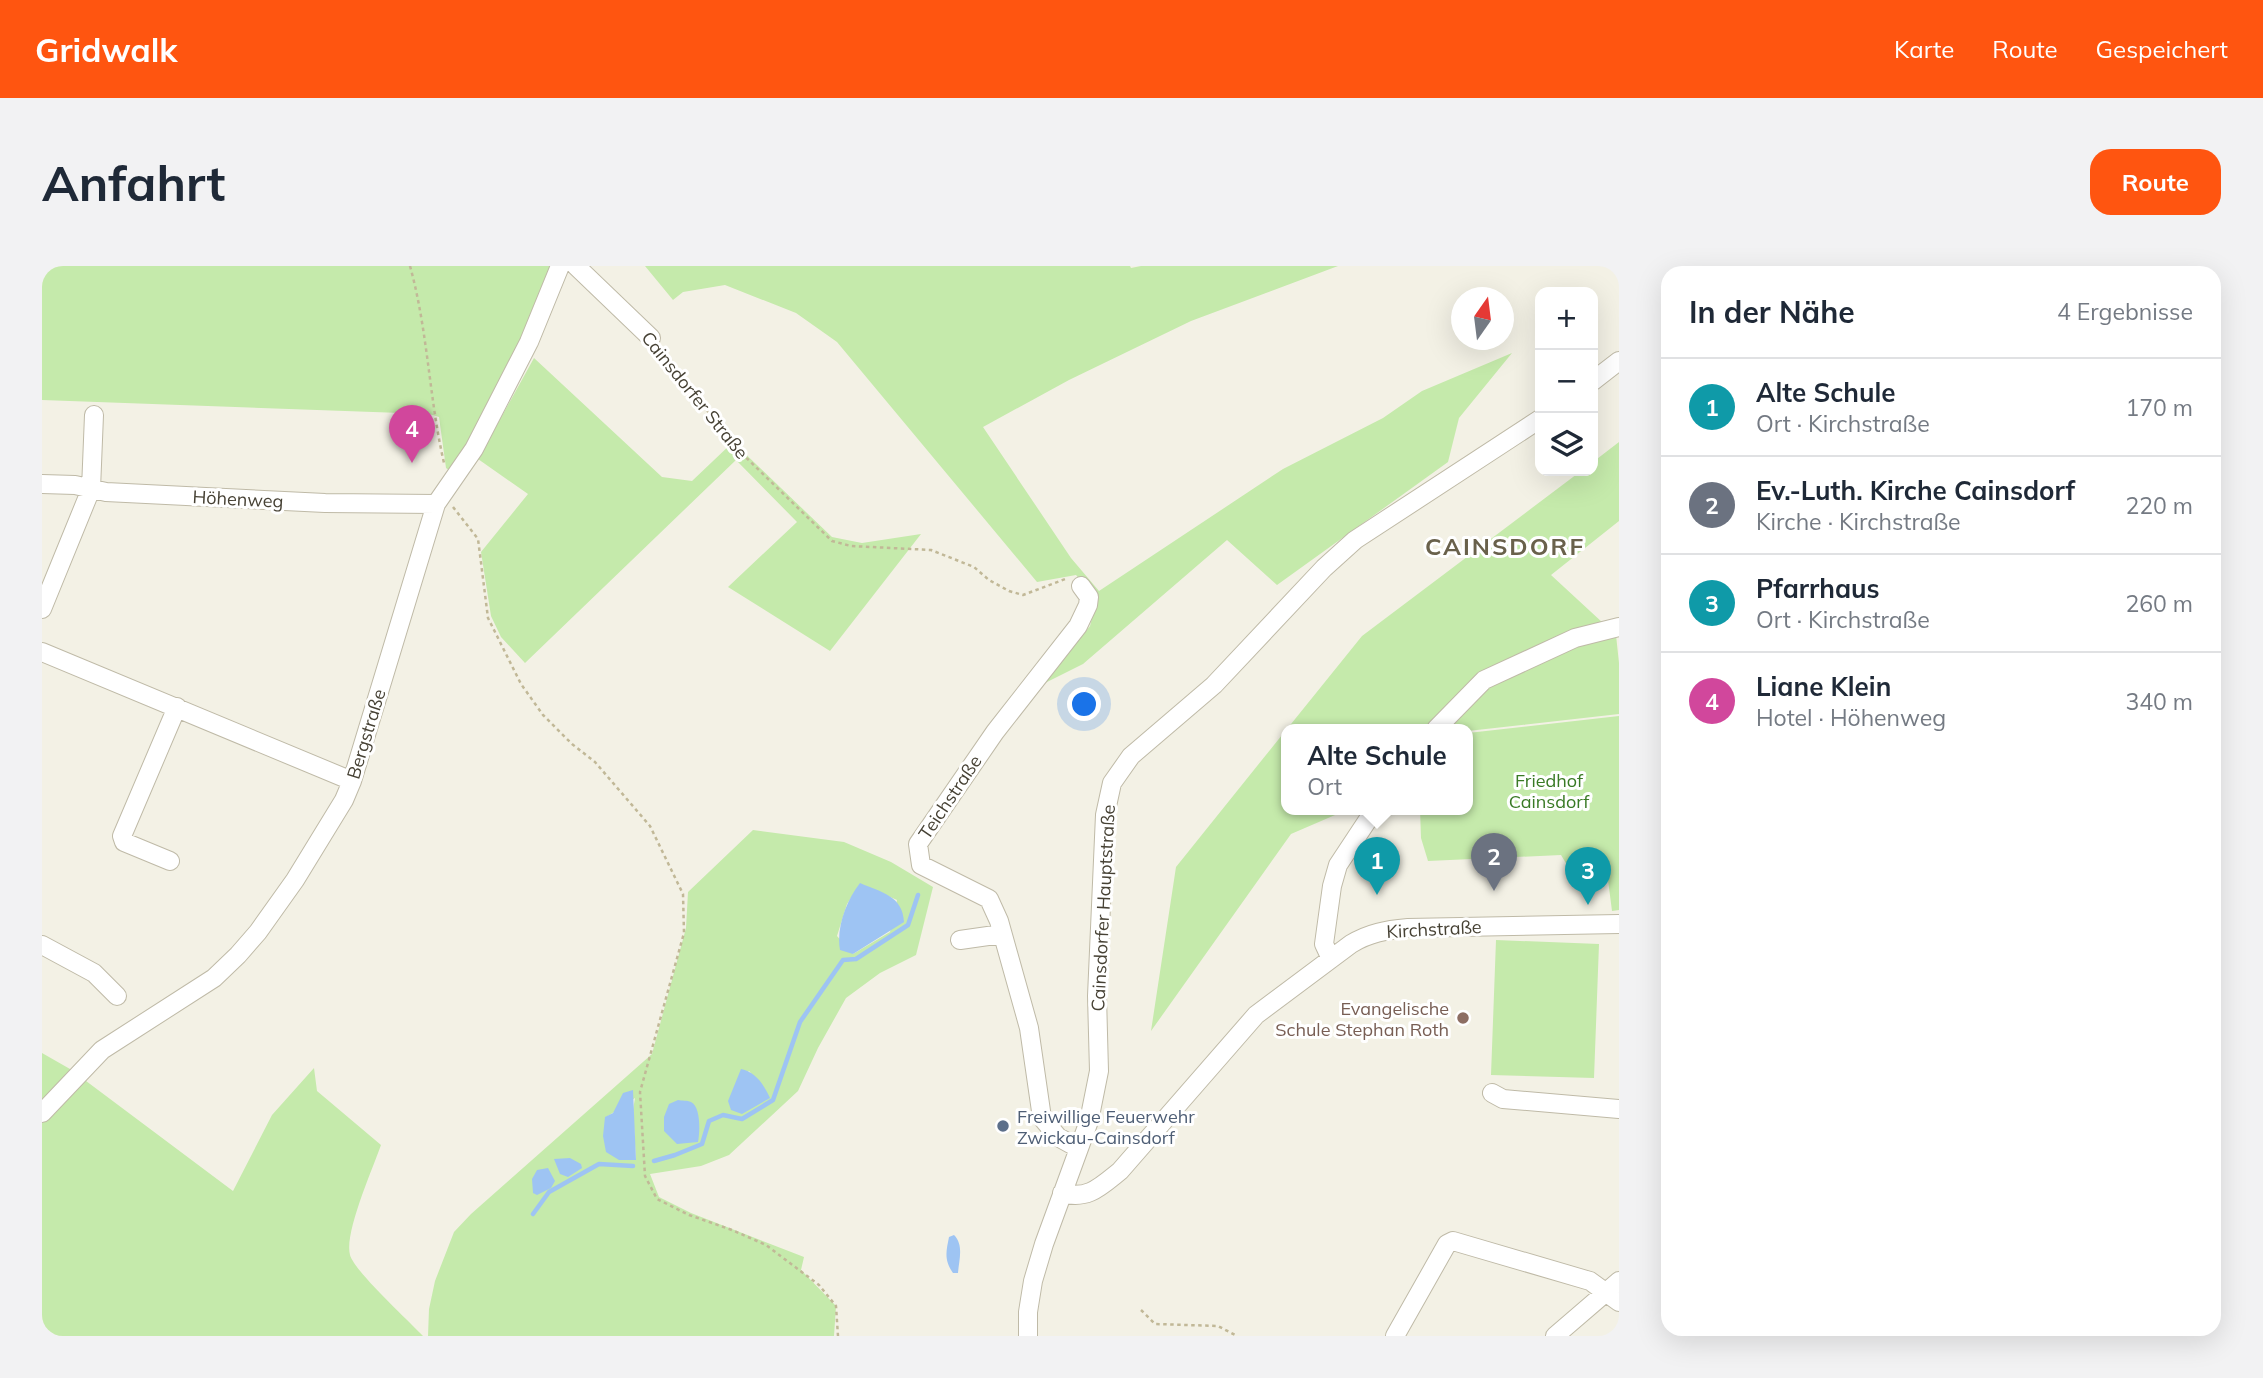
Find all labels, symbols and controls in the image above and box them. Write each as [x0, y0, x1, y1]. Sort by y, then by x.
text: Gridwalk [35, 29, 178, 70]
text: Karte [1894, 34, 1954, 64]
text: Route [1992, 34, 2058, 64]
text: Gespeichert [2096, 34, 2228, 64]
button: Route [2090, 149, 2221, 215]
text: Anfahrt [42, 152, 225, 213]
north arrow [1451, 287, 1514, 350]
map controls [1535, 287, 1598, 476]
button: + [1535, 287, 1598, 350]
text: In der Nähe [1689, 293, 1855, 331]
text: 4 Ergebnisse [2057, 297, 2193, 326]
street label: Cainsdorfer Straße [637, 327, 753, 463]
button: − [1535, 350, 1598, 413]
text: Alte Schule [1756, 376, 1895, 409]
text: 1 [1705, 393, 1719, 422]
text: 170 m [2125, 393, 2193, 422]
pin: 4 [389, 405, 435, 463]
text: Ort · Kirchstraße [1756, 409, 1930, 438]
button: layers [1535, 413, 1598, 476]
text: Ev.-Luth. Kirche Cainsdorf [1756, 474, 2075, 507]
street label: Höhenweg [192, 485, 284, 513]
text: 2 [1705, 491, 1719, 520]
text: 220 m [2125, 491, 2193, 520]
text: Kirche · Kirchstraße [1756, 507, 1961, 536]
district label: CAINSDORF [1425, 531, 1585, 561]
text: Pfarrhaus [1756, 572, 1880, 605]
text: 3 [1705, 589, 1719, 618]
text: 260 m [2125, 589, 2193, 618]
text: Ort · Kirchstraße [1756, 605, 1930, 634]
text: Liane Klein [1756, 670, 1891, 703]
street label: Bergstraße [341, 686, 391, 782]
your location [1067, 687, 1101, 721]
text: 4 [1705, 687, 1719, 716]
text: 340 m [2125, 687, 2193, 716]
text: Hotel · Höhenweg [1756, 703, 1946, 732]
popup [1281, 724, 1473, 815]
text: Alte Schule [1307, 739, 1447, 772]
street label: Teichstraße [913, 751, 987, 843]
park label: Friedhof Cainsdorf [1509, 769, 1590, 813]
text: Ort [1307, 772, 1342, 801]
street label: Cainsdorfer Hauptstraße [1086, 804, 1120, 1012]
pin: 2 [1471, 833, 1517, 891]
pin: 1 [1354, 837, 1400, 895]
pin: 3 [1565, 847, 1611, 905]
street label: Kirchstraße [1386, 915, 1482, 943]
place label: Evangelische Schule Stephan Roth [1275, 997, 1449, 1041]
marker: Evangelische Schule Stephan Roth [1455, 1010, 1471, 1026]
place label: Freiwillige Feuerwehr Zwickau-Cainsdorf [1017, 1105, 1195, 1149]
marker: Freiwillige Feuerwehr Zwickau-Cainsdorf [995, 1118, 1011, 1134]

